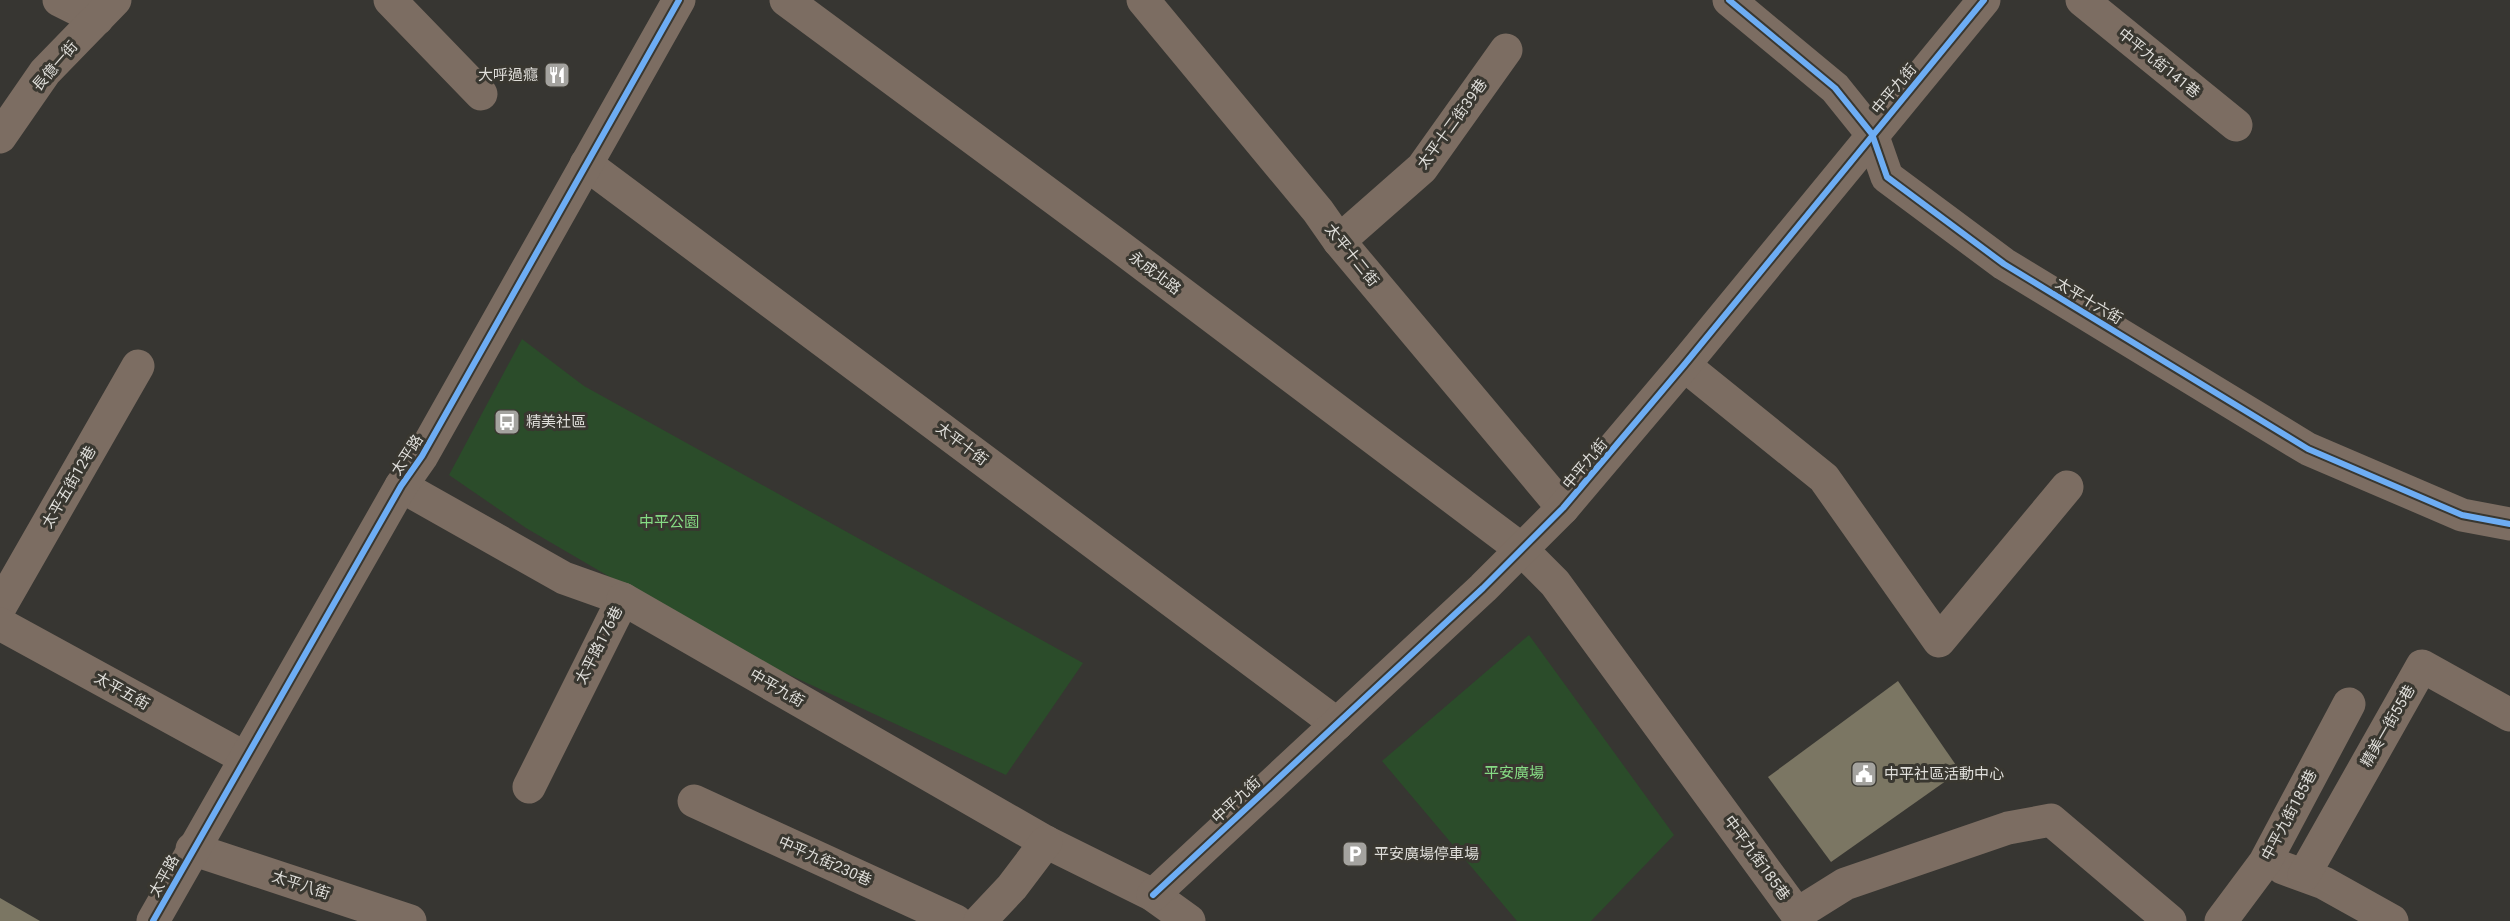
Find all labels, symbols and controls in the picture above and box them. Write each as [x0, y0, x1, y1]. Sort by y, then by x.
street label: 中平九街141巷 [2114, 24, 2204, 102]
street label: 長億一街 [29, 37, 81, 95]
restaurant icon: 大呼過癮 [542, 60, 572, 90]
street label: 中平九街 [1868, 60, 1920, 118]
place label: 大呼過癮 [478, 66, 538, 84]
street label: 太平十二街39巷 [1413, 75, 1491, 173]
street label: 太平十二街 [1321, 220, 1383, 290]
street label: 永成北路 [1126, 248, 1184, 298]
street label: 太平十六街 [2052, 274, 2126, 328]
bus stop icon: 精美社區 [492, 407, 522, 437]
place label: 精美社區 [526, 413, 586, 431]
street label: 太平十街 [933, 419, 991, 469]
street label: 太平路 [387, 431, 427, 479]
street label: 中平九街 [1559, 435, 1611, 493]
street label: 太平五街12巷 [38, 443, 100, 531]
park label: 中平公園 [639, 513, 699, 531]
street label: 太平路176巷 [572, 603, 626, 687]
street label: 中平九街 [747, 665, 807, 711]
street label: 太平五街 [91, 669, 153, 713]
street label: 精美一街55巷 [2357, 682, 2419, 770]
public building icon: 中平社區活動中心 [1849, 759, 1879, 789]
park label: 平安廣場 [1484, 764, 1544, 782]
place label: 中平社區活動中心 [1884, 765, 2004, 783]
street label: 中平九街185巷 [2258, 766, 2320, 864]
street label: 中平九街 [1208, 773, 1264, 827]
street label: 中平九街185巷 [1720, 812, 1794, 904]
street label: 中平九街230巷 [776, 832, 874, 890]
parking icon: 平安廣場停車場 [1340, 839, 1370, 869]
place label: 平安廣場停車場 [1374, 845, 1479, 863]
street label: 太平路 [145, 852, 183, 900]
street label: 太平八街 [270, 867, 332, 903]

